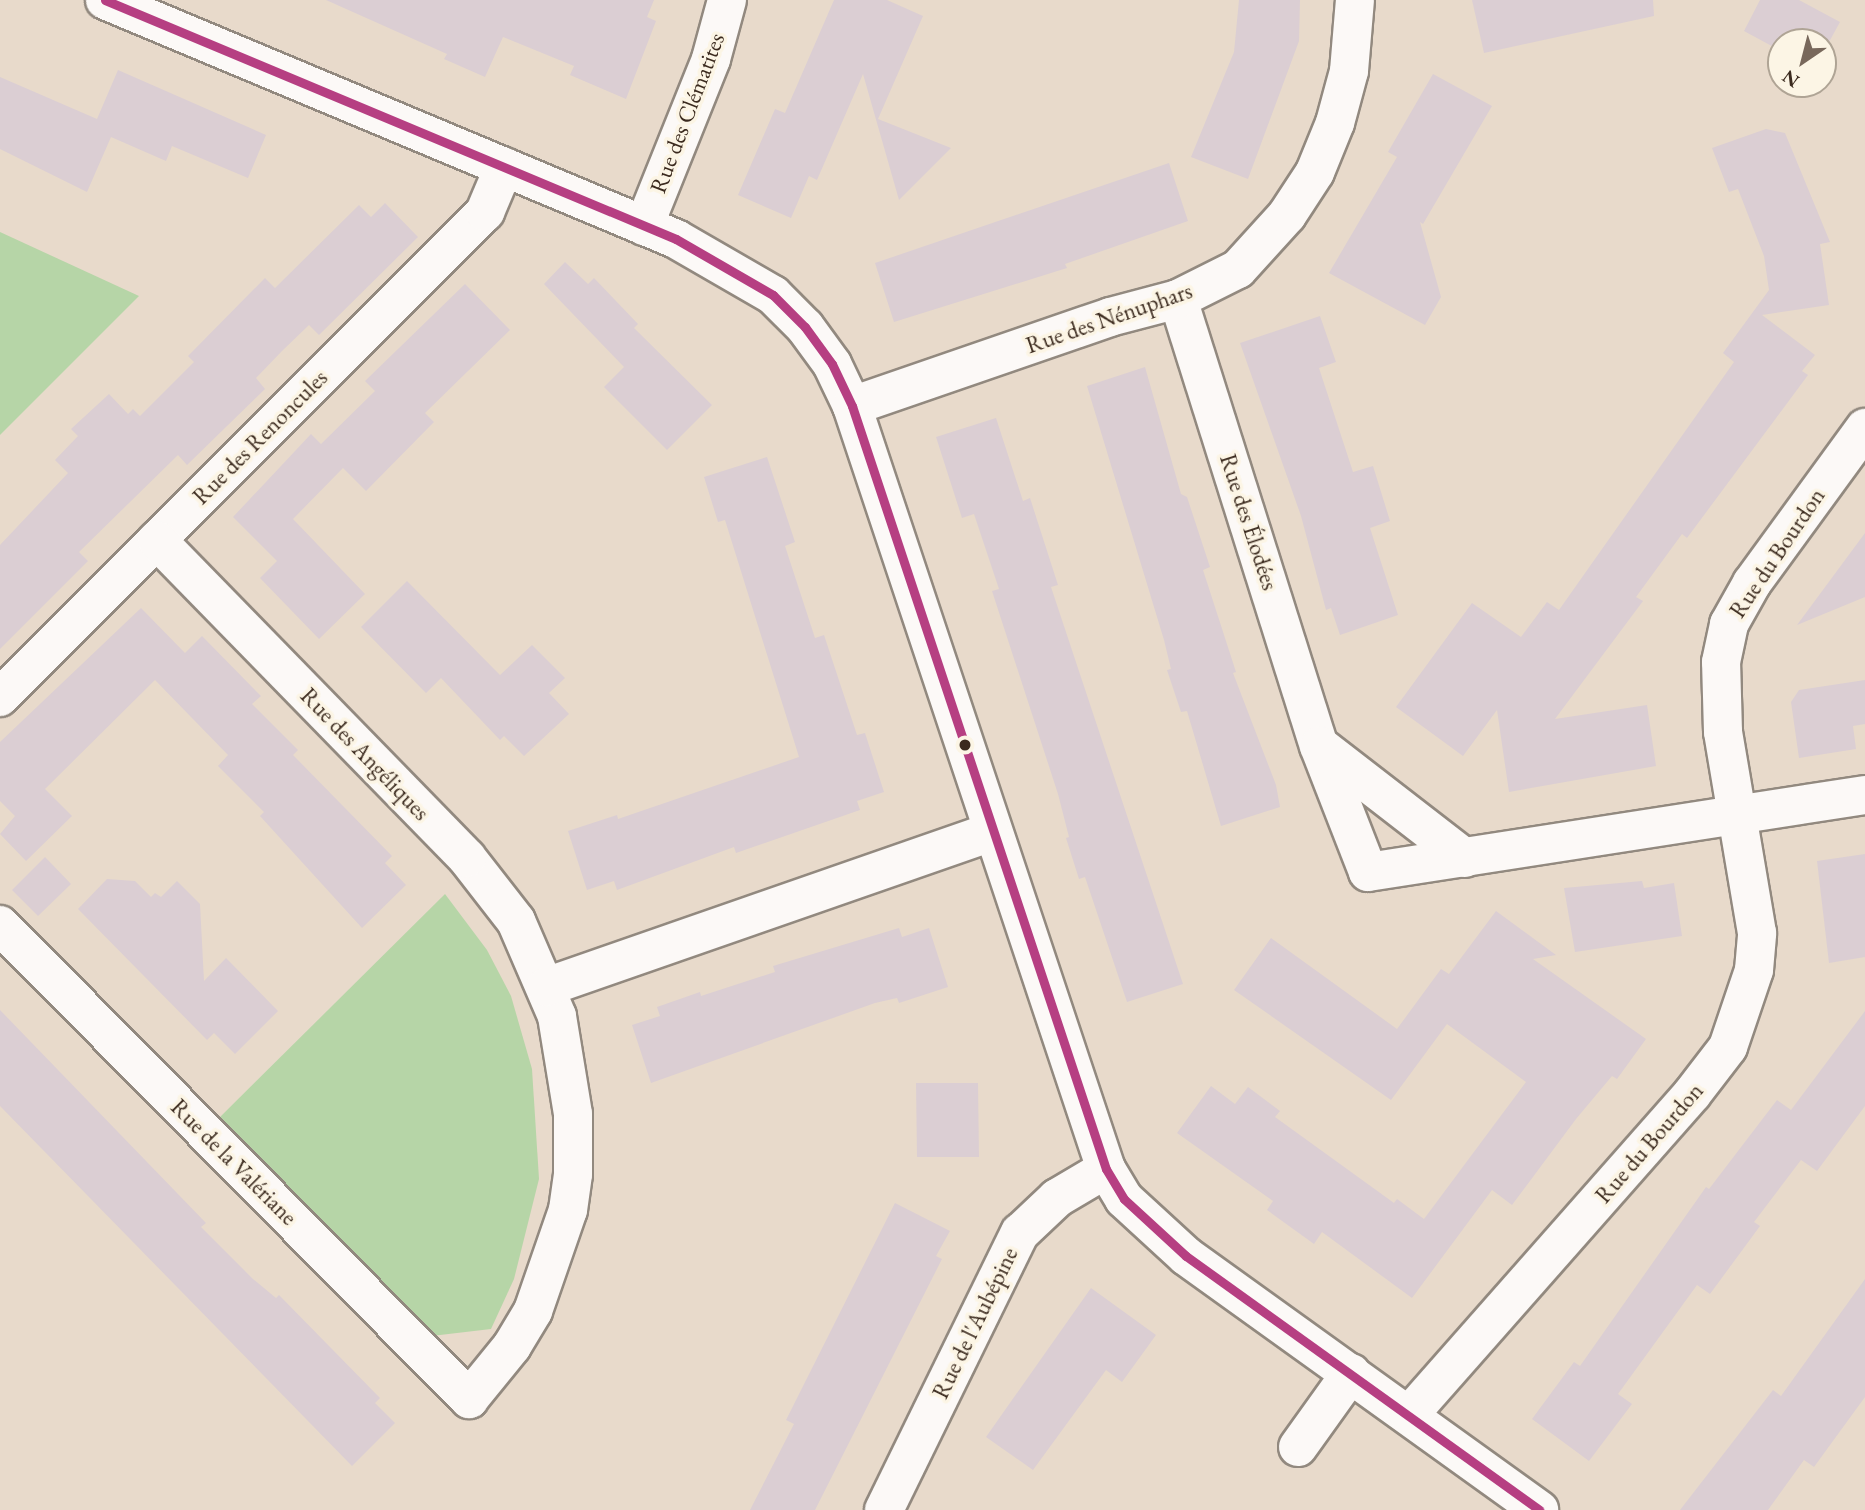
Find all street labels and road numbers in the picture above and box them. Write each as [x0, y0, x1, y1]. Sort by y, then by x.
street label: Rue des Clématites [644, 29, 730, 197]
street label: Rue des Nénuphars [1022, 277, 1196, 359]
street label: Rue des Renoncules [187, 364, 333, 510]
street label: Rue des Élodées [1214, 451, 1284, 593]
street label: Rue du Bourdon [1724, 483, 1830, 623]
street label: Rue des Angéliques [295, 682, 435, 826]
street label: Rue du Bourdon [1589, 1077, 1709, 1209]
street label: Rue de la Valériane [165, 1093, 303, 1231]
street label: Rue de l'Aubépine [926, 1243, 1024, 1403]

